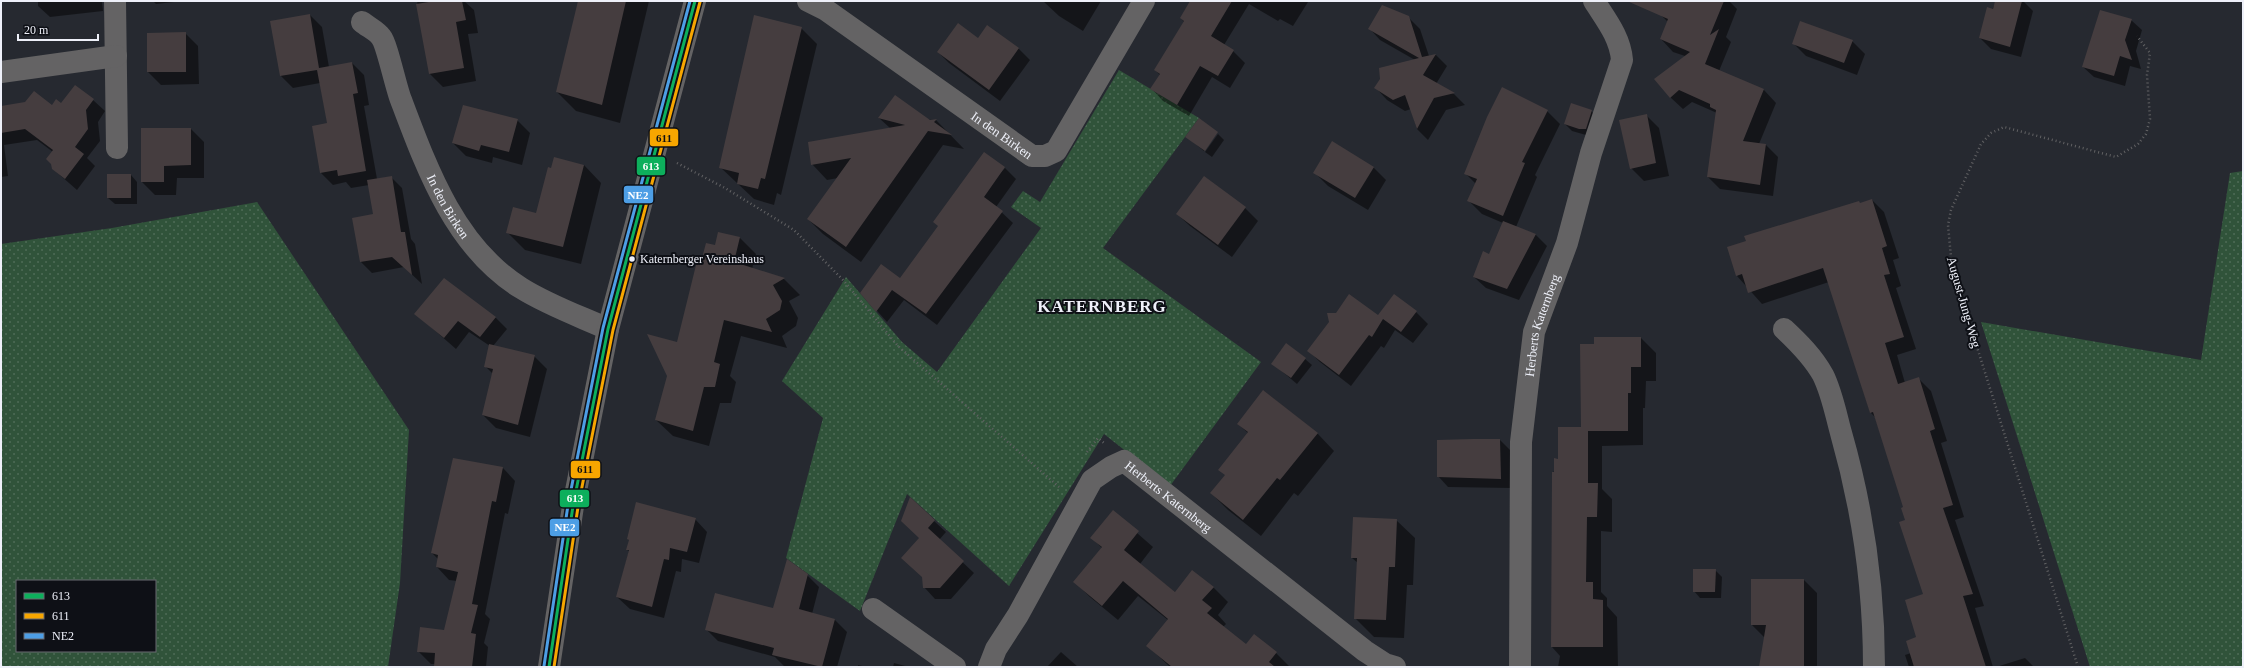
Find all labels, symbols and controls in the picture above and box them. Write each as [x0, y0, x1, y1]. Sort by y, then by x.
scale bar [18, 16, 98, 42]
text: 20 m [24, 23, 49, 37]
street label: In den Birken [969, 108, 1036, 162]
line badge: 611 [649, 128, 679, 147]
text: 611 [656, 132, 672, 144]
line badge: 613 [636, 156, 666, 176]
text: 613 [643, 160, 660, 172]
street label: In den Birken [424, 172, 473, 242]
line badge: NE2 [623, 185, 654, 204]
text: NE2 [628, 189, 649, 201]
place label: Katernberger Vereinshaus [640, 252, 764, 266]
marker: Katernberger Vereinshaus [627, 254, 637, 264]
street label: August-Jung-Weg [1944, 255, 1984, 350]
street label: Herberts Katernberg [1521, 271, 1563, 378]
district label: KATERNBERG [1037, 297, 1167, 316]
street label: Herberts Katernberg [1122, 457, 1215, 535]
line badge: 611 [570, 460, 601, 479]
text: 611 [577, 463, 593, 475]
line badge: 613 [559, 489, 590, 508]
text: 613 [567, 492, 584, 504]
line badge: NE2 [549, 518, 580, 537]
text: NE2 [555, 521, 576, 533]
legend [16, 580, 156, 652]
text: 613 [52, 589, 70, 603]
text: 611 [52, 609, 70, 623]
text: NE2 [52, 629, 74, 643]

